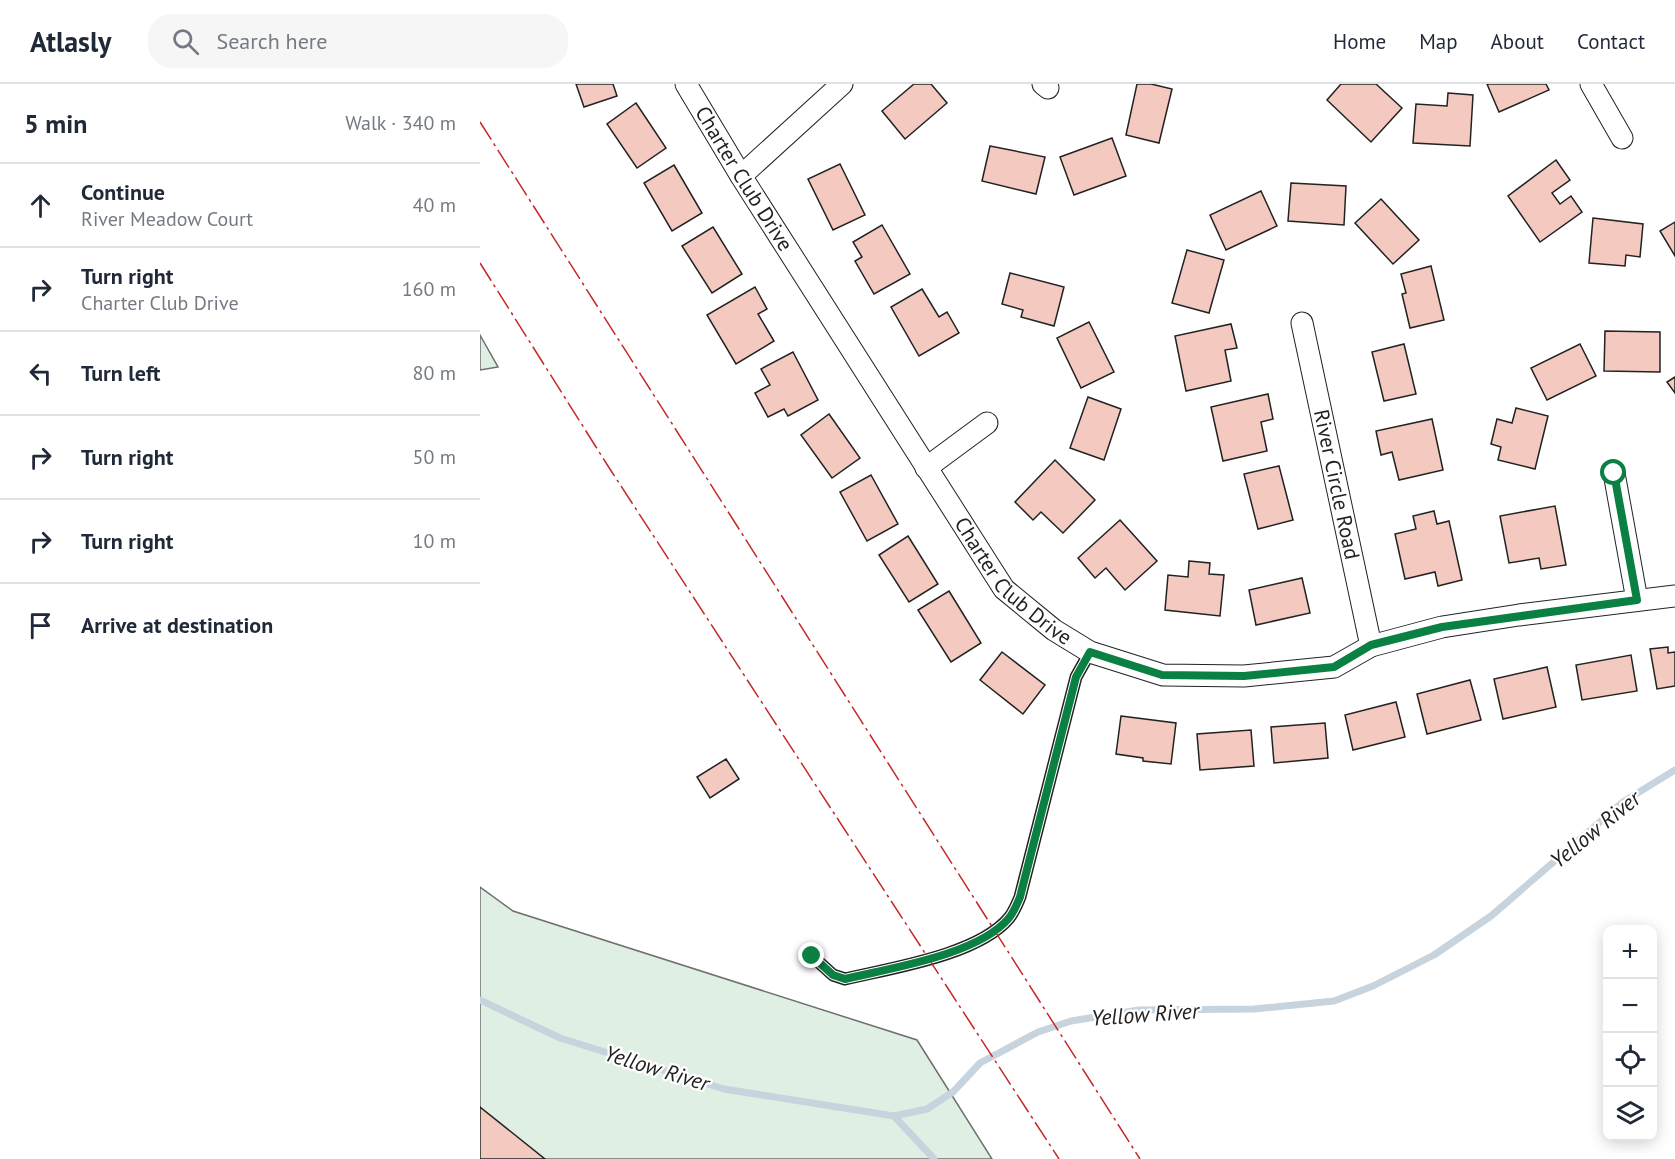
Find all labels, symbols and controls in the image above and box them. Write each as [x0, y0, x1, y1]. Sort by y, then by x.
search box [148, 14, 568, 68]
text: Atlasly [30, 23, 112, 60]
icon: search [169, 25, 202, 58]
text: Search here [217, 27, 327, 55]
text: Home [1333, 28, 1386, 55]
text: Map [1419, 28, 1458, 55]
text: About [1491, 28, 1544, 55]
text: Contact [1577, 28, 1645, 55]
street label: Charter Club Drive [689, 101, 799, 256]
text: 5 min [24, 107, 87, 140]
text: Walk · 340 m [345, 110, 456, 136]
text: Continue [81, 178, 165, 206]
icon: ahead [24, 189, 57, 222]
text: 40 m [413, 192, 456, 218]
text: River Meadow Court [81, 206, 253, 232]
text: Turn right [81, 262, 173, 290]
icon: right [24, 273, 57, 306]
text: 160 m [402, 276, 456, 302]
text: Charter Club Drive [81, 290, 239, 316]
icon: left [24, 357, 57, 390]
text: Turn left [81, 359, 161, 387]
text: 80 m [413, 360, 456, 386]
street label: River Circle Road [1308, 407, 1366, 562]
icon: right [24, 441, 57, 474]
text: Turn right [81, 443, 173, 471]
text: 50 m [413, 444, 456, 470]
route start [1600, 459, 1626, 485]
street label: Charter Club Drive [949, 512, 1077, 651]
icon: right [24, 525, 57, 558]
text: Turn right [81, 527, 173, 555]
text: 10 m [413, 528, 456, 554]
icon: arrive [24, 609, 57, 642]
text: Arrive at destination [81, 611, 273, 639]
water label: Yellow River [1544, 783, 1647, 874]
map controls [1603, 925, 1657, 1141]
button: + [1603, 925, 1657, 979]
route end [798, 942, 824, 968]
button: − [1603, 979, 1657, 1033]
water label: Yellow River [1090, 996, 1202, 1032]
button: locate [1603, 1033, 1657, 1087]
water label: Yellow River [601, 1039, 714, 1098]
button: layers [1603, 1087, 1657, 1141]

